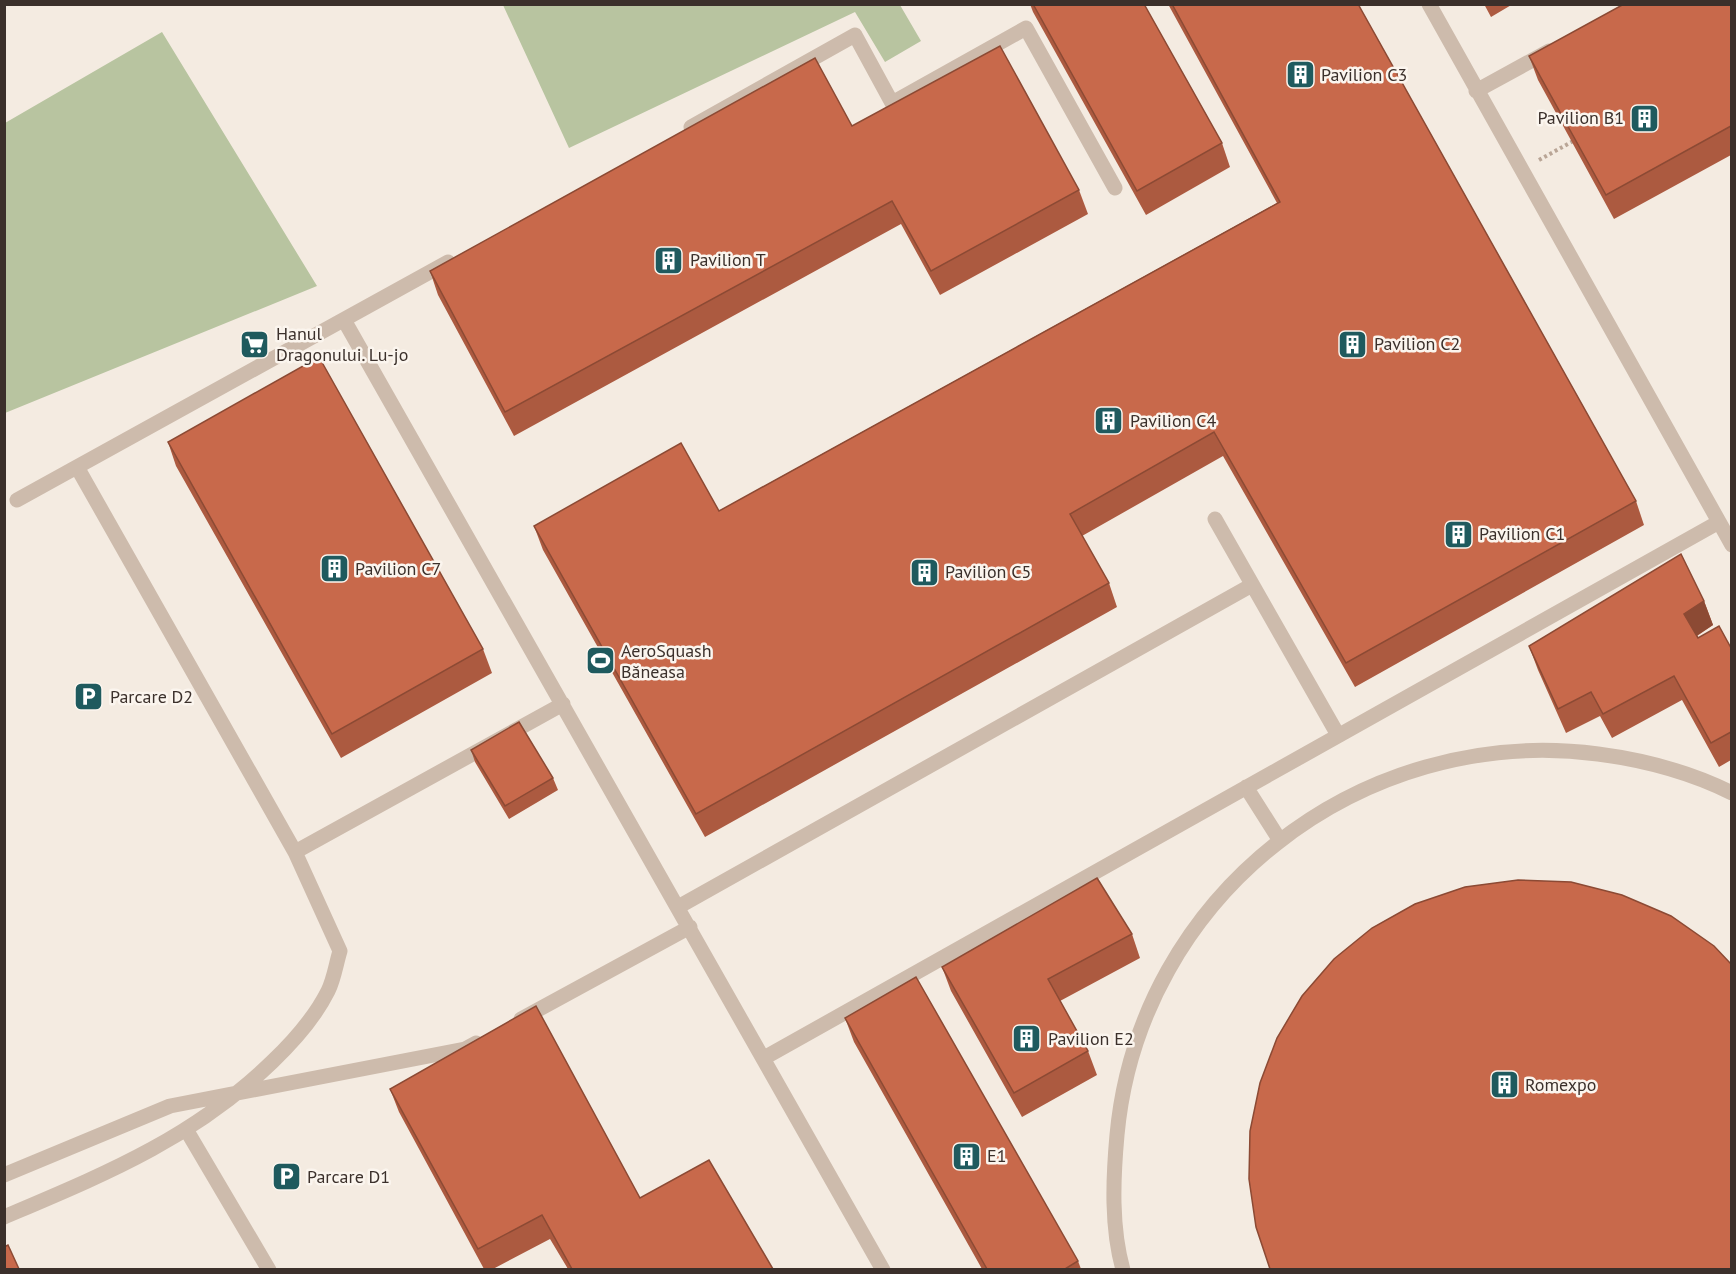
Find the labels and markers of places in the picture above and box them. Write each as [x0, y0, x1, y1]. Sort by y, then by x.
building icon: Pavilion C3 [1284, 59, 1316, 91]
place label: Pavilion C3 [1321, 63, 1407, 86]
building icon: Pavilion B1 [1629, 102, 1661, 134]
place label: Pavilion B1 [1537, 106, 1624, 129]
building icon: Pavilion T [653, 244, 685, 276]
place label: Pavilion T [690, 248, 766, 271]
place label: Hanul Dragonului. Lu-jo [276, 322, 408, 366]
supermarket icon: Hanul Dragonului. Lu-jo [239, 328, 271, 360]
building icon: Pavilion C2 [1337, 328, 1369, 360]
place label: Pavilion C2 [1374, 332, 1460, 355]
building icon: Pavilion C4 [1093, 405, 1125, 437]
place label: Pavilion C4 [1130, 409, 1217, 432]
building icon: Pavilion C1 [1442, 518, 1474, 550]
place label: Pavilion C1 [1479, 522, 1565, 545]
building icon: Pavilion C7 [318, 553, 350, 585]
building icon: Pavilion C5 [908, 556, 940, 588]
place label: Pavilion C7 [355, 557, 441, 580]
place label: Pavilion C5 [945, 560, 1031, 583]
place label: AeroSquash Băneasa [621, 639, 712, 683]
sports icon: AeroSquash Băneasa [584, 645, 616, 677]
parking icon: Parcare D2 [73, 681, 105, 713]
place label: Parcare D2 [110, 685, 193, 708]
building icon: Pavilion E2 [1011, 1023, 1043, 1055]
place label: Pavilion E2 [1048, 1027, 1134, 1050]
building icon: Romexpo [1488, 1069, 1520, 1101]
place label: Romexpo [1525, 1073, 1597, 1096]
building icon: E1 [950, 1140, 982, 1172]
place label: E1 [987, 1144, 1006, 1167]
parking icon: Parcare D1 [270, 1161, 302, 1193]
place label: Parcare D1 [307, 1165, 390, 1188]

